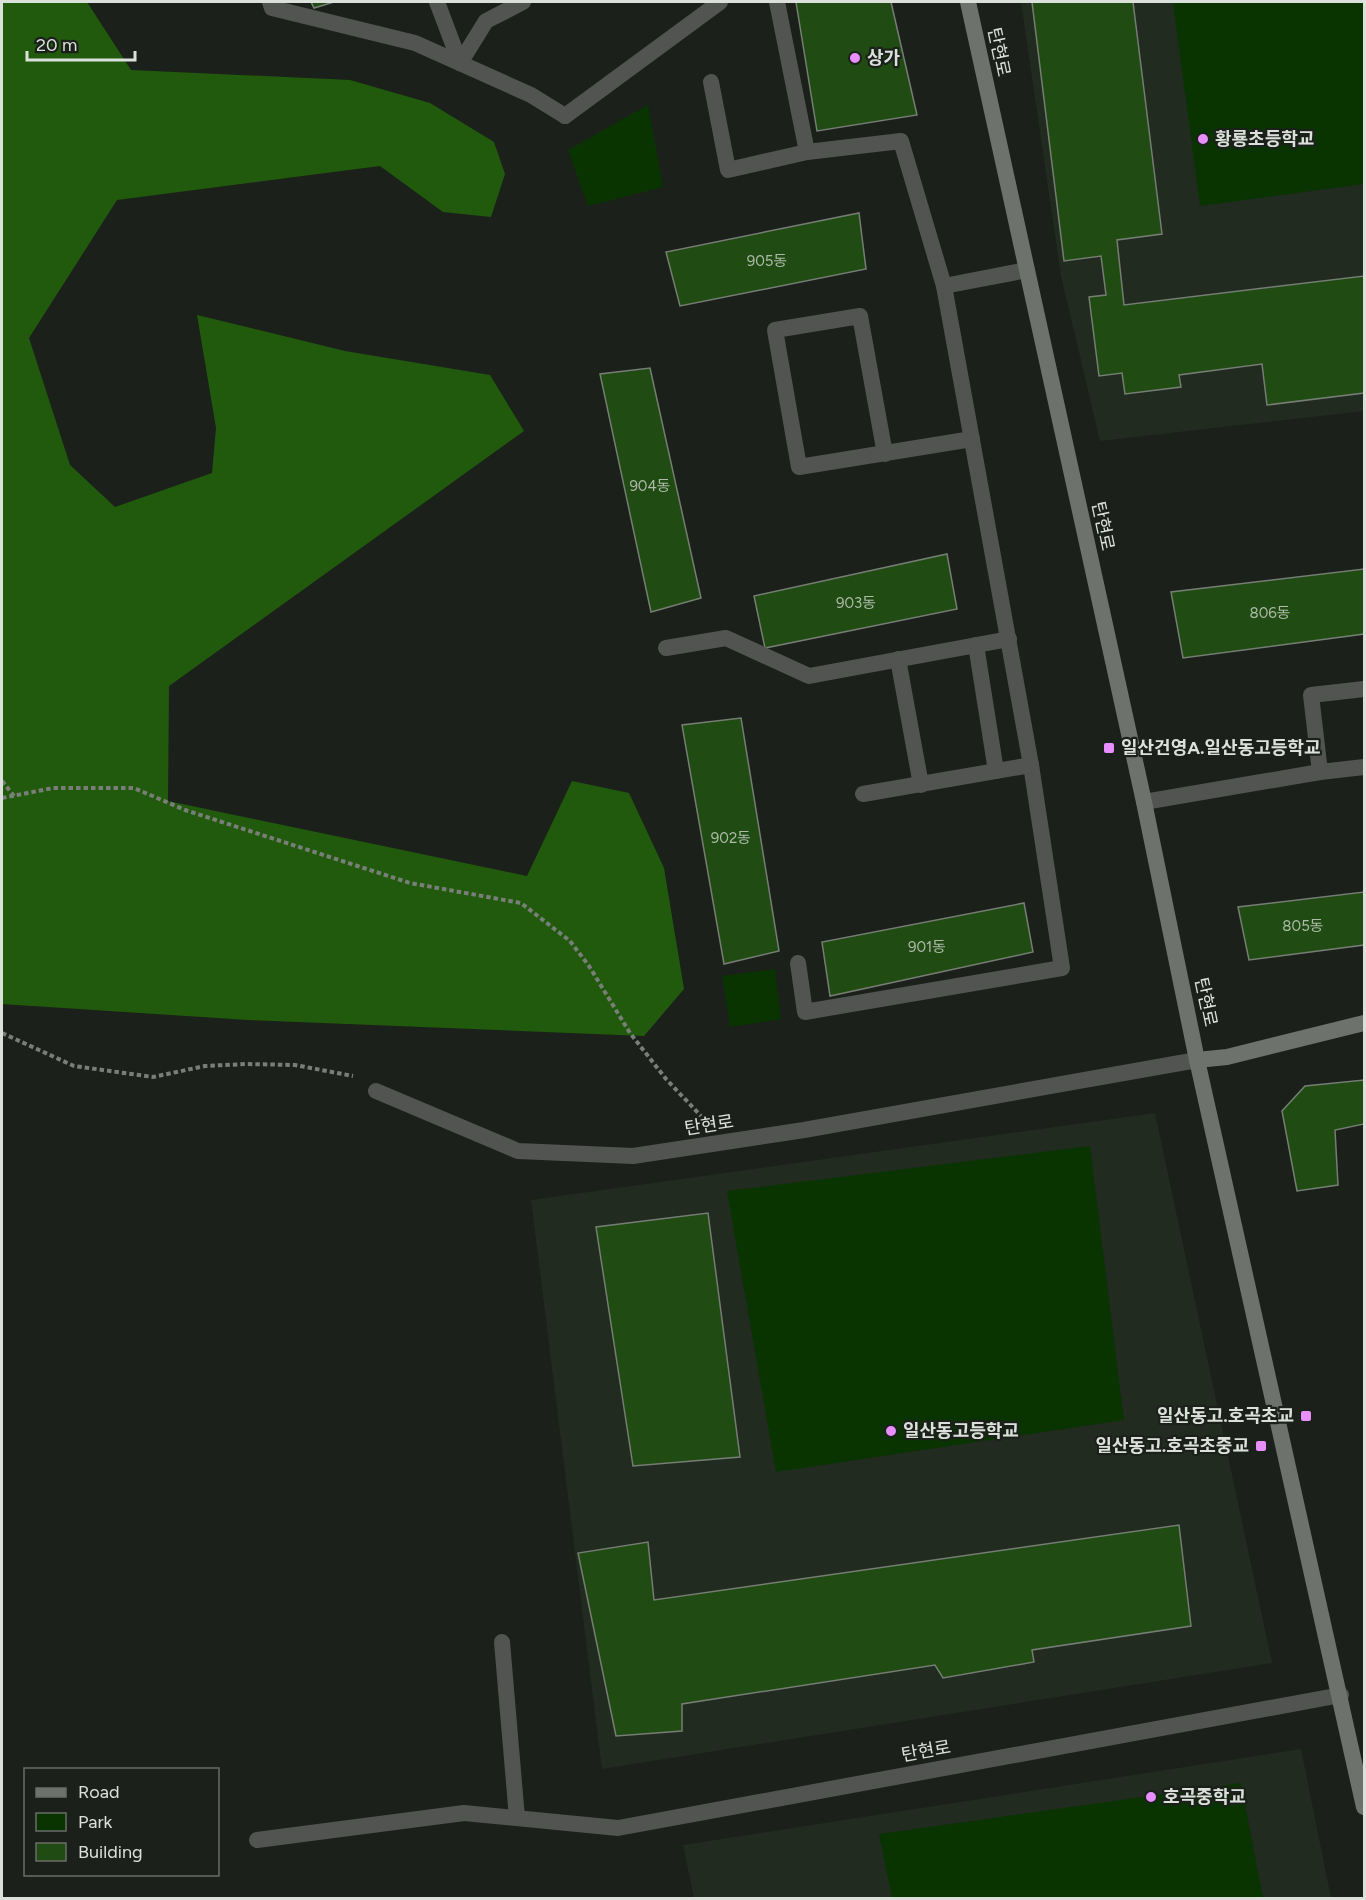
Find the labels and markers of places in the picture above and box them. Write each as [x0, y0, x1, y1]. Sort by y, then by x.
place label: 상가 [867, 47, 901, 69]
marker: 상가 [848, 51, 862, 65]
place label: 황룡초등학교 [1215, 128, 1314, 150]
marker: 황룡초등학교 [1196, 132, 1210, 146]
place label: 일산건영A.일산동고등학교 [1121, 737, 1320, 759]
marker: 일산건영A.일산동고등학교 [1102, 741, 1116, 755]
place label: 일산동고.호곡초교 [1157, 1405, 1294, 1427]
marker: 일산동고.호곡초교 [1299, 1409, 1313, 1423]
place label: 일산동고등학교 [903, 1420, 1019, 1442]
marker: 일산동고등학교 [884, 1424, 898, 1438]
place label: 일산동고.호곡초중교 [1095, 1435, 1249, 1457]
marker: 일산동고.호곡초중교 [1254, 1439, 1268, 1453]
place label: 호곡중학교 [1163, 1786, 1246, 1808]
marker: 호곡중학교 [1144, 1790, 1158, 1804]

